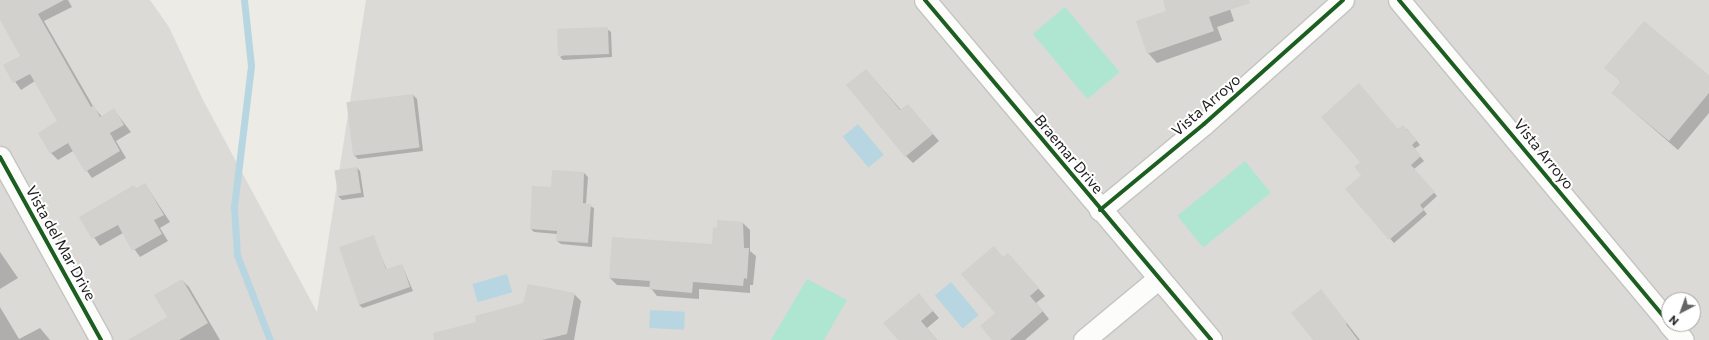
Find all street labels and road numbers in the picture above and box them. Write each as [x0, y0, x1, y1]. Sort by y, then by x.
street label: Vista Arroyo [1168, 70, 1244, 140]
street label: Braemar Drive [1031, 111, 1107, 197]
street label: Vista Arroyo [1510, 115, 1578, 193]
street label: Vista del Mar Drive [22, 183, 100, 303]

